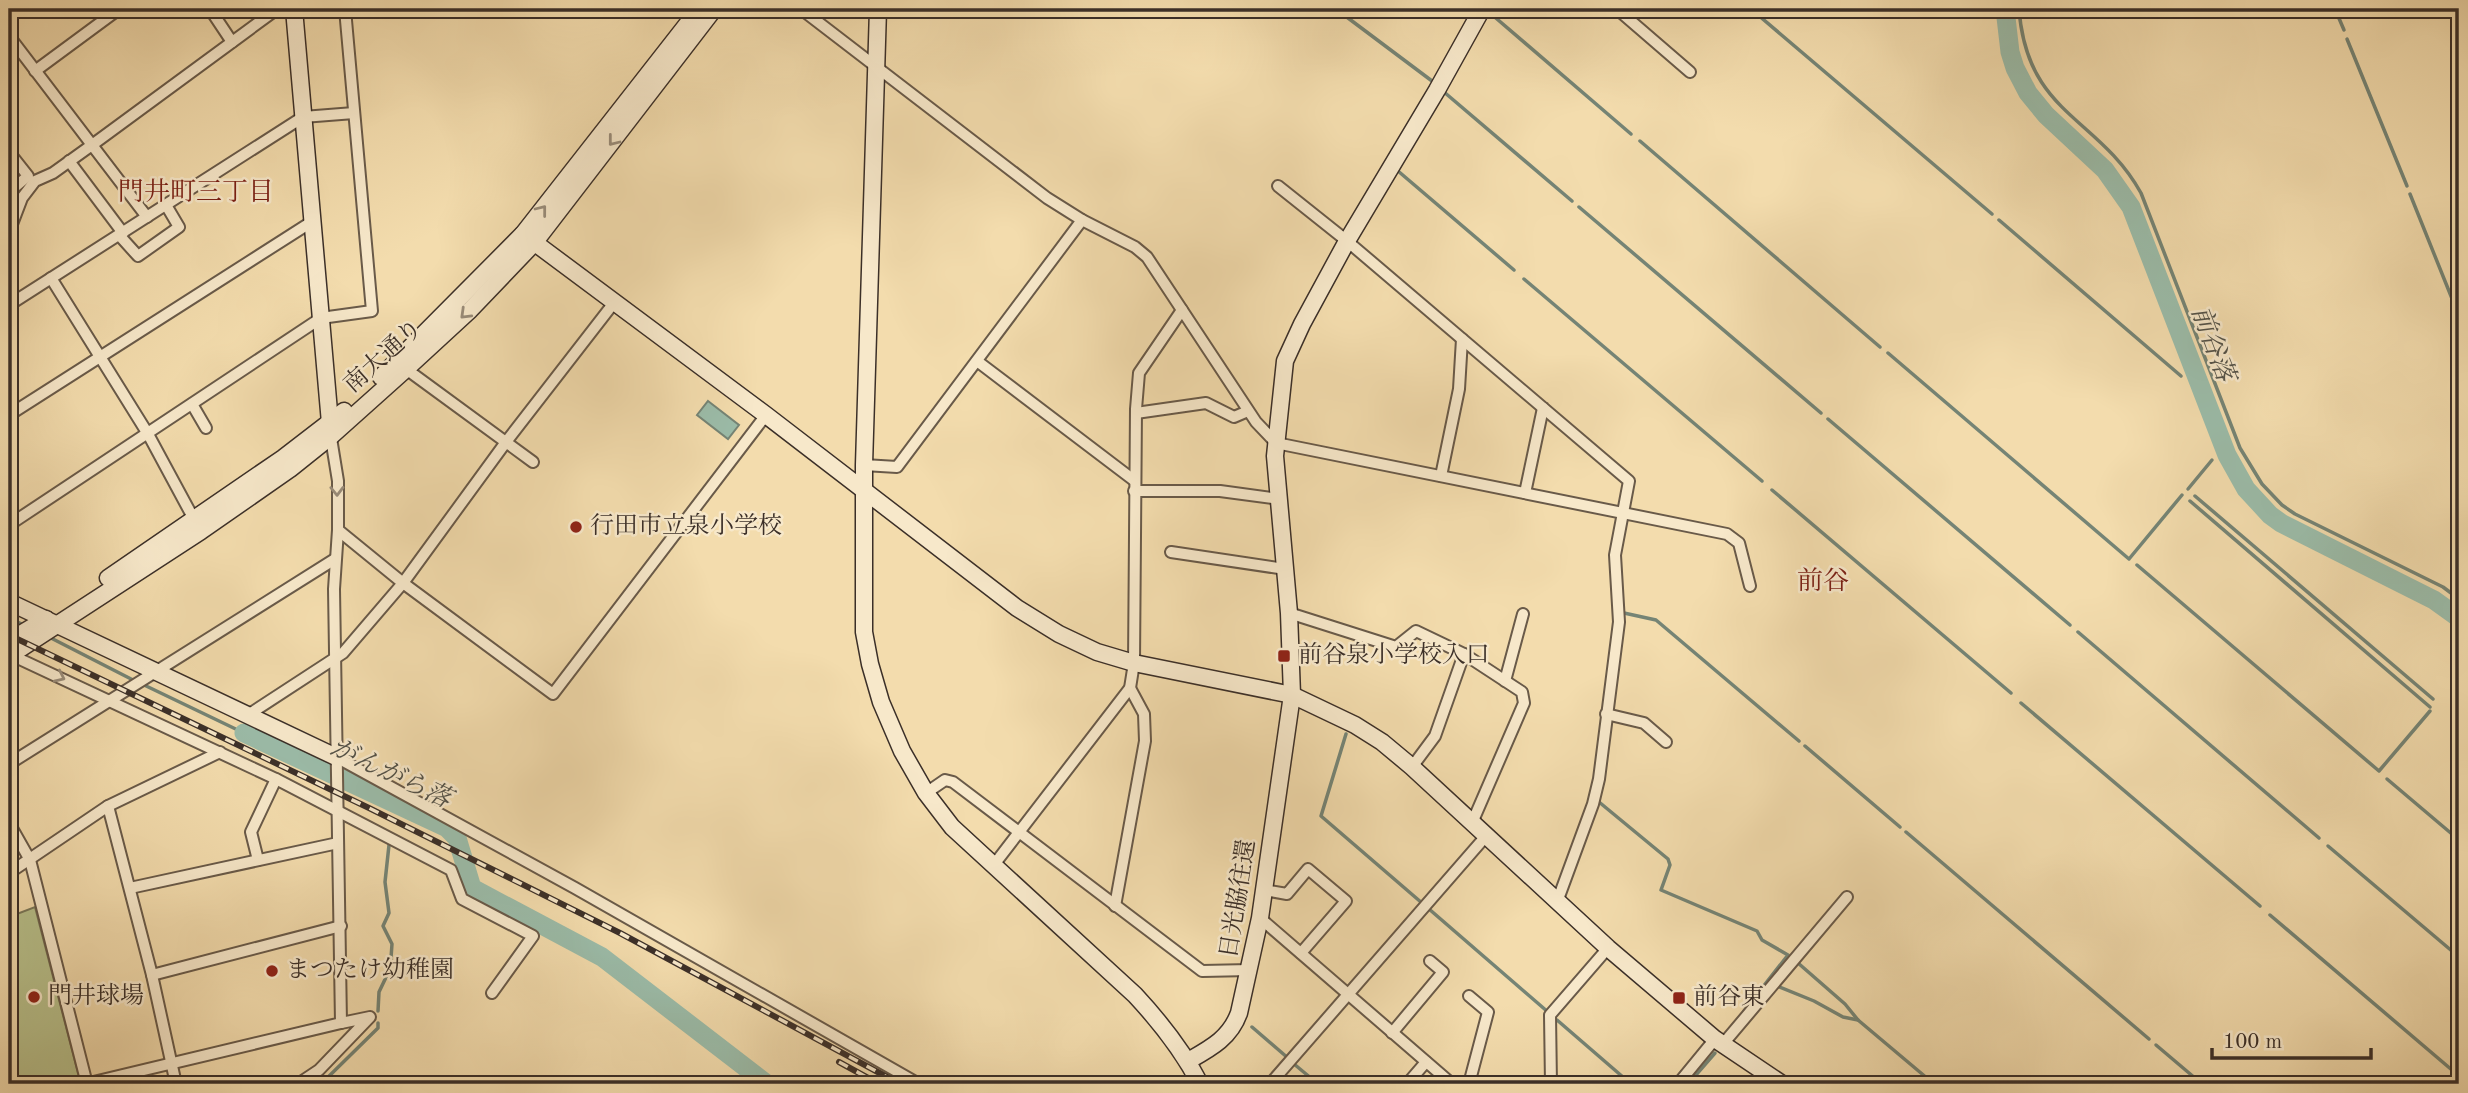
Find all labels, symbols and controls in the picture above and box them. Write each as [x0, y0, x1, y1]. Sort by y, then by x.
one-way arrow [608, 133, 621, 145]
district label: 門井町三丁目 [118, 178, 274, 206]
one-way arrow [534, 205, 547, 217]
water label: 前谷落 [2186, 302, 2241, 389]
one-way arrow [461, 305, 474, 318]
street label: 南大通り [338, 314, 428, 398]
one-way arrow [330, 486, 345, 497]
place label: 行田市立泉小学校 [590, 512, 782, 539]
marker: 行田市立泉小学校 [568, 519, 584, 535]
district label: 前谷 [1797, 567, 1849, 595]
place label: 前谷泉小学校入口 [1298, 641, 1490, 668]
marker: 前谷泉小学校入口 [1276, 648, 1292, 664]
one-way arrow [53, 669, 65, 683]
water label: がんがら落 [326, 733, 459, 815]
street label: 日光脇往還 [1215, 837, 1260, 960]
place label: まつたけ幼稚園 [286, 956, 454, 983]
marker: まつたけ幼稚園 [264, 963, 280, 979]
place label: 門井球場 [48, 982, 144, 1009]
place label: 前谷東 [1693, 983, 1765, 1010]
marker: 門井球場 [26, 989, 42, 1005]
marker: 前谷東 [1671, 990, 1687, 1006]
scale bar [2212, 1016, 2372, 1060]
text: 100 m [2223, 1032, 2282, 1053]

